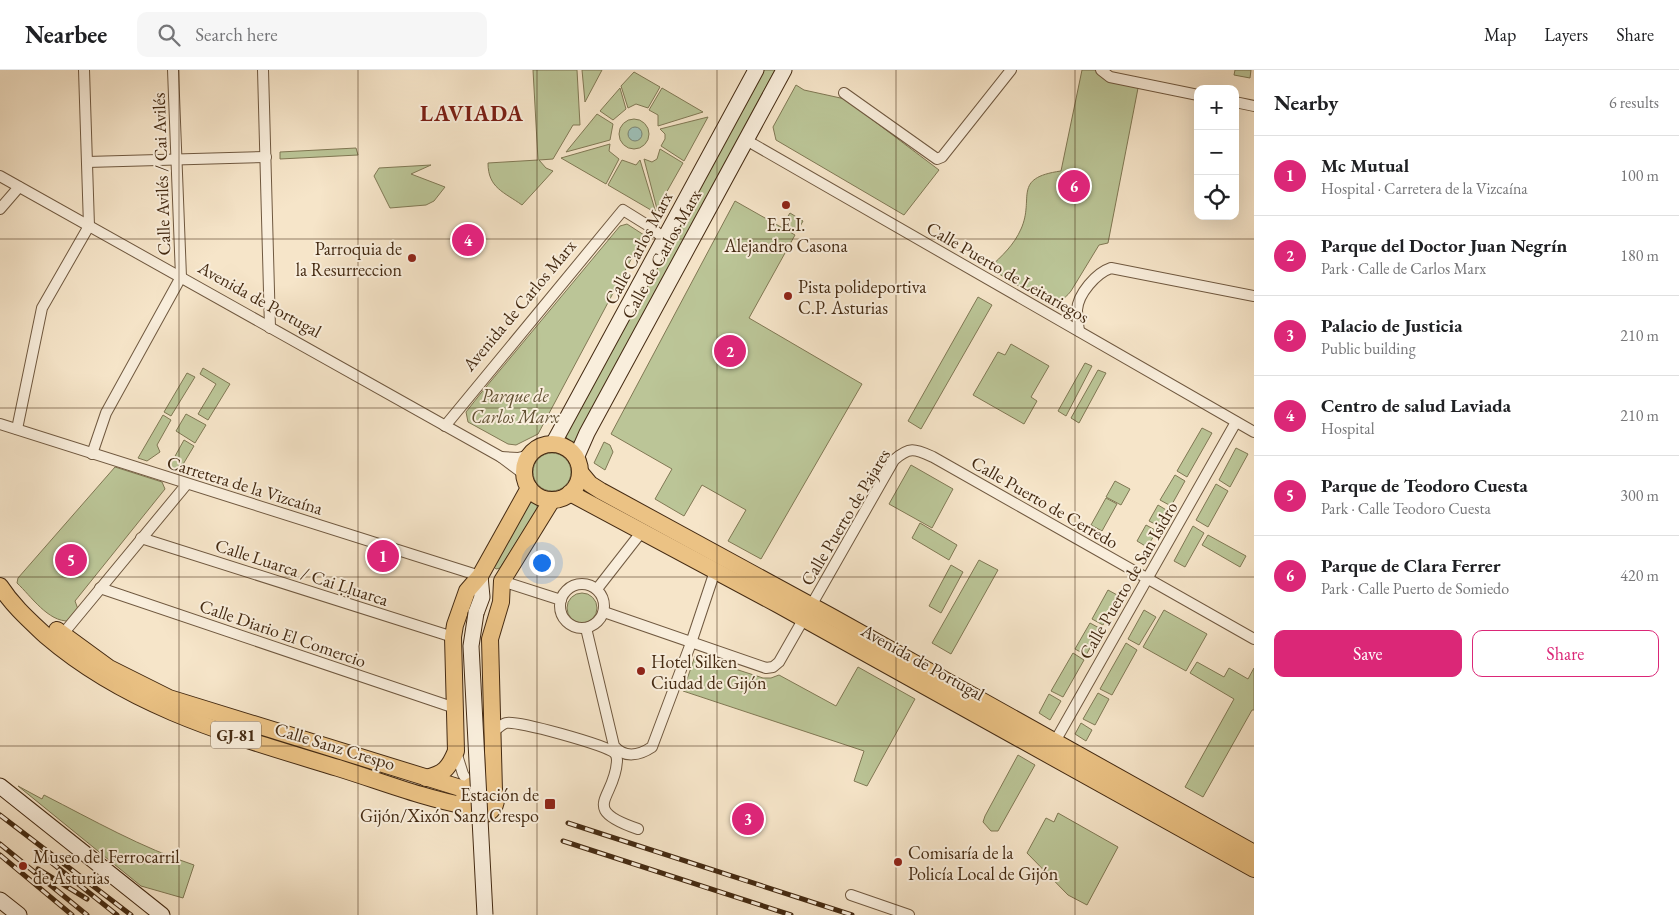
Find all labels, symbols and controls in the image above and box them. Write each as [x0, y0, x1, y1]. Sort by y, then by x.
search box [137, 12, 487, 57]
text: Nearbee [25, 19, 107, 50]
icon: search [155, 21, 183, 49]
text: Search here [195, 22, 278, 47]
text: Map [1484, 23, 1516, 46]
text: Layers [1544, 23, 1588, 46]
text: Share [1616, 23, 1654, 46]
map controls [1194, 85, 1239, 220]
button: + [1194, 85, 1239, 130]
text: Nearby [1274, 89, 1338, 116]
street label: Calle Avilés / Cai Avilés [147, 92, 175, 256]
text: 6 results [1609, 92, 1659, 113]
district label: LAVIADA [420, 99, 524, 128]
button: − [1194, 130, 1239, 175]
text: Mc Mutual [1321, 153, 1409, 178]
text: 1 [1286, 165, 1294, 186]
text: 100 m [1620, 165, 1659, 186]
pin: 6 [1058, 167, 1090, 205]
button: locate [1194, 175, 1239, 220]
text: Hospital · Carretera de la Vizcaína [1321, 178, 1528, 199]
street label: Calle de Carlos Marx [616, 185, 706, 323]
street label: Calle Carlos Marx [599, 187, 678, 308]
marker: E.E.I. Alejandro Casona [780, 199, 792, 211]
place label: E.E.I. Alejandro Casona [723, 213, 849, 257]
street label: Calle Puerto de Leitariegos [922, 216, 1094, 328]
pin: 4 [452, 221, 484, 259]
text: Parque del Doctor Juan Negrín [1321, 233, 1567, 258]
street label: Avenida de Carlos Marx [457, 234, 581, 376]
place label: Parroquia de la Resurreccion [296, 237, 402, 281]
text: 2 [1286, 245, 1294, 266]
text: 180 m [1620, 245, 1659, 266]
marker: Parroquia de la Resurreccion [406, 252, 418, 264]
street label: Avenida de Portugal [193, 255, 326, 342]
text: Park · Calle de Carlos Marx [1321, 258, 1486, 279]
place label: Pista polideportiva C.P. Asturias [798, 275, 927, 319]
marker: Pista polideportiva C.P. Asturias [782, 290, 794, 302]
text: Palacio de Justicia [1321, 313, 1463, 338]
text: 3 [1286, 325, 1294, 346]
text: 210 m [1620, 325, 1659, 346]
pin: 2 [714, 332, 746, 370]
text: Public building [1321, 338, 1416, 359]
park label: Parque de Carlos Marx [471, 384, 560, 428]
text: Centro de salud Laviada [1321, 393, 1511, 418]
text: 4 [1286, 405, 1294, 426]
text: 210 m [1620, 405, 1659, 426]
text: Hospital [1321, 418, 1375, 439]
street label: Calle Puerto de Pajares [795, 444, 895, 590]
street label: Carretera de la Vizcaína [164, 450, 326, 520]
street label: Calle Puerto de Cerredo [967, 450, 1123, 554]
text: Parque de Teodoro Cuesta [1321, 473, 1528, 498]
text: 5 [1286, 485, 1294, 506]
text: 300 m [1620, 485, 1659, 506]
street label: Calle Puerto de San Isidro [1073, 497, 1183, 663]
text: Park · Calle Teodoro Cuesta [1321, 498, 1491, 519]
street label: Calle Luarca / Cai Ḷḷuarca [212, 533, 392, 611]
pin: 1 [367, 537, 399, 575]
pin: 5 [55, 541, 87, 579]
your location [529, 550, 555, 576]
text: Parque de Clara Ferrer [1321, 553, 1501, 578]
text: 6 [1286, 565, 1294, 586]
text: 420 m [1620, 565, 1659, 586]
text: Park · Calle Puerto de Somiedo [1321, 578, 1509, 599]
street label: Calle Diario El Comercio [197, 594, 369, 672]
street label: Avenida de Portugal [856, 618, 989, 705]
button: Save [1274, 630, 1462, 677]
button: Share [1472, 630, 1659, 677]
place label: Hotel Silken Ciudad de Gijón [651, 650, 767, 694]
marker: Hotel Silken Ciudad de Gijón [635, 665, 647, 677]
street label: Calle Sanz Crespo [272, 717, 398, 775]
road number: GJ-81 [211, 722, 261, 748]
place label: Estación de Gijón/Xixón Sanz Crespo [360, 783, 539, 827]
marker: Estación de Gijón/Xixón Sanz Crespo [543, 797, 557, 811]
pin: 3 [732, 800, 764, 838]
place label: Comisaría de la Policía Local de Gijón [908, 841, 1059, 885]
place label: Museo del Ferrocarril de Asturias [33, 845, 180, 889]
marker: Comisaría de la Policía Local de Gijón [892, 856, 904, 868]
marker: Museo del Ferrocarril de Asturias [17, 860, 29, 872]

